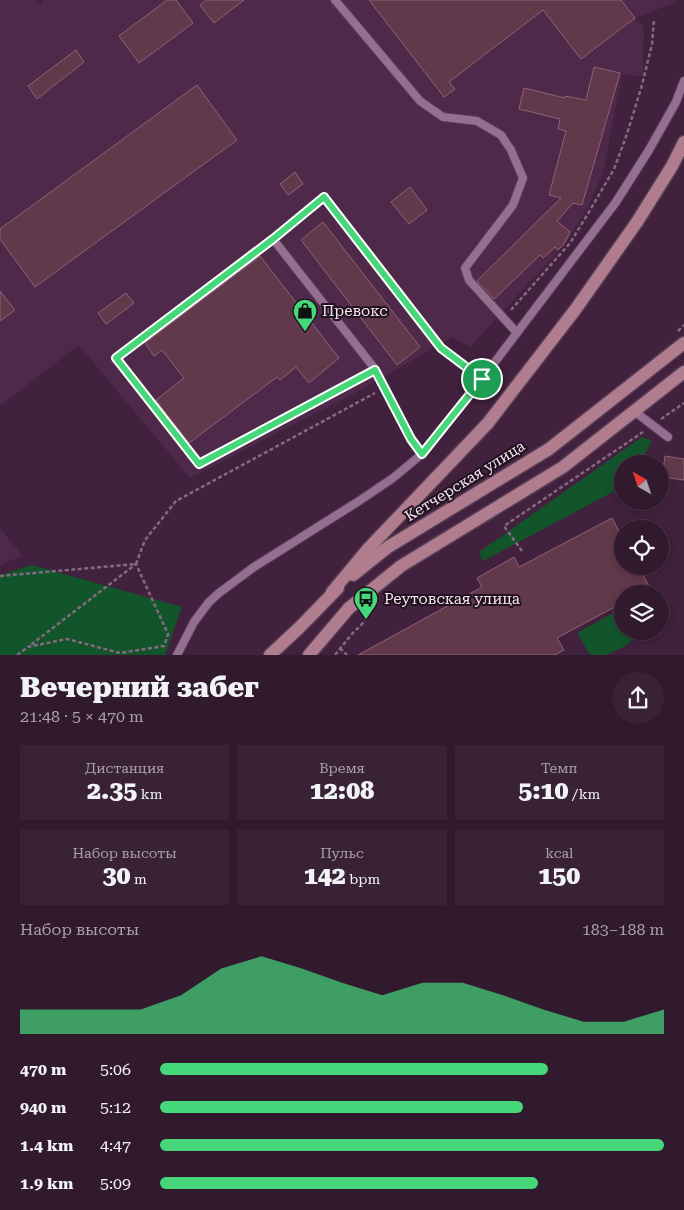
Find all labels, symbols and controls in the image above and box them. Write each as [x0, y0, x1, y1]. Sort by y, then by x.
shop icon: Превокс [292, 298, 318, 332]
place label: Превокс [322, 302, 388, 320]
pin [461, 358, 503, 400]
icon: arrive [468, 365, 496, 393]
street label: Кетчерская улица [402, 437, 528, 525]
north arrow [614, 455, 669, 510]
map controls [614, 455, 669, 640]
button: locate [614, 520, 669, 575]
button: layers [614, 585, 669, 640]
bus stop icon: Реутовская улица [353, 586, 379, 620]
place label: Реутовская улица [384, 590, 520, 608]
text: Вечерний забег [20, 671, 259, 704]
button: share [612, 672, 664, 724]
text: 21:48 · 5 × 470 m [20, 707, 144, 726]
text: Дистанция [85, 760, 164, 776]
text: Время [319, 760, 365, 776]
text: Темп [541, 760, 578, 776]
text: 2.35 [87, 776, 137, 805]
text: 12:08 [310, 776, 374, 805]
text: 5:10 [518, 776, 569, 805]
text: km [137, 786, 162, 802]
text: /km [569, 786, 600, 802]
text: Набор высоты [73, 845, 177, 861]
text: Пульс [320, 845, 364, 861]
text: kcal [545, 845, 573, 861]
text: 30 [103, 861, 131, 890]
text: 142 [304, 861, 346, 890]
text: 150 [538, 861, 580, 890]
text: m [131, 871, 147, 887]
text: bpm [346, 871, 380, 887]
text: Набор высоты [20, 920, 139, 939]
text: 183–188 m [582, 920, 664, 939]
text: 470 m [20, 1060, 66, 1079]
text: 5:06 [100, 1060, 131, 1079]
text: 940 m [20, 1098, 66, 1117]
text: 5:12 [100, 1098, 131, 1117]
text: 1.4 km [20, 1136, 73, 1155]
text: 4:47 [100, 1136, 131, 1155]
text: 1.9 km [20, 1174, 73, 1193]
text: 5:09 [100, 1174, 131, 1193]

